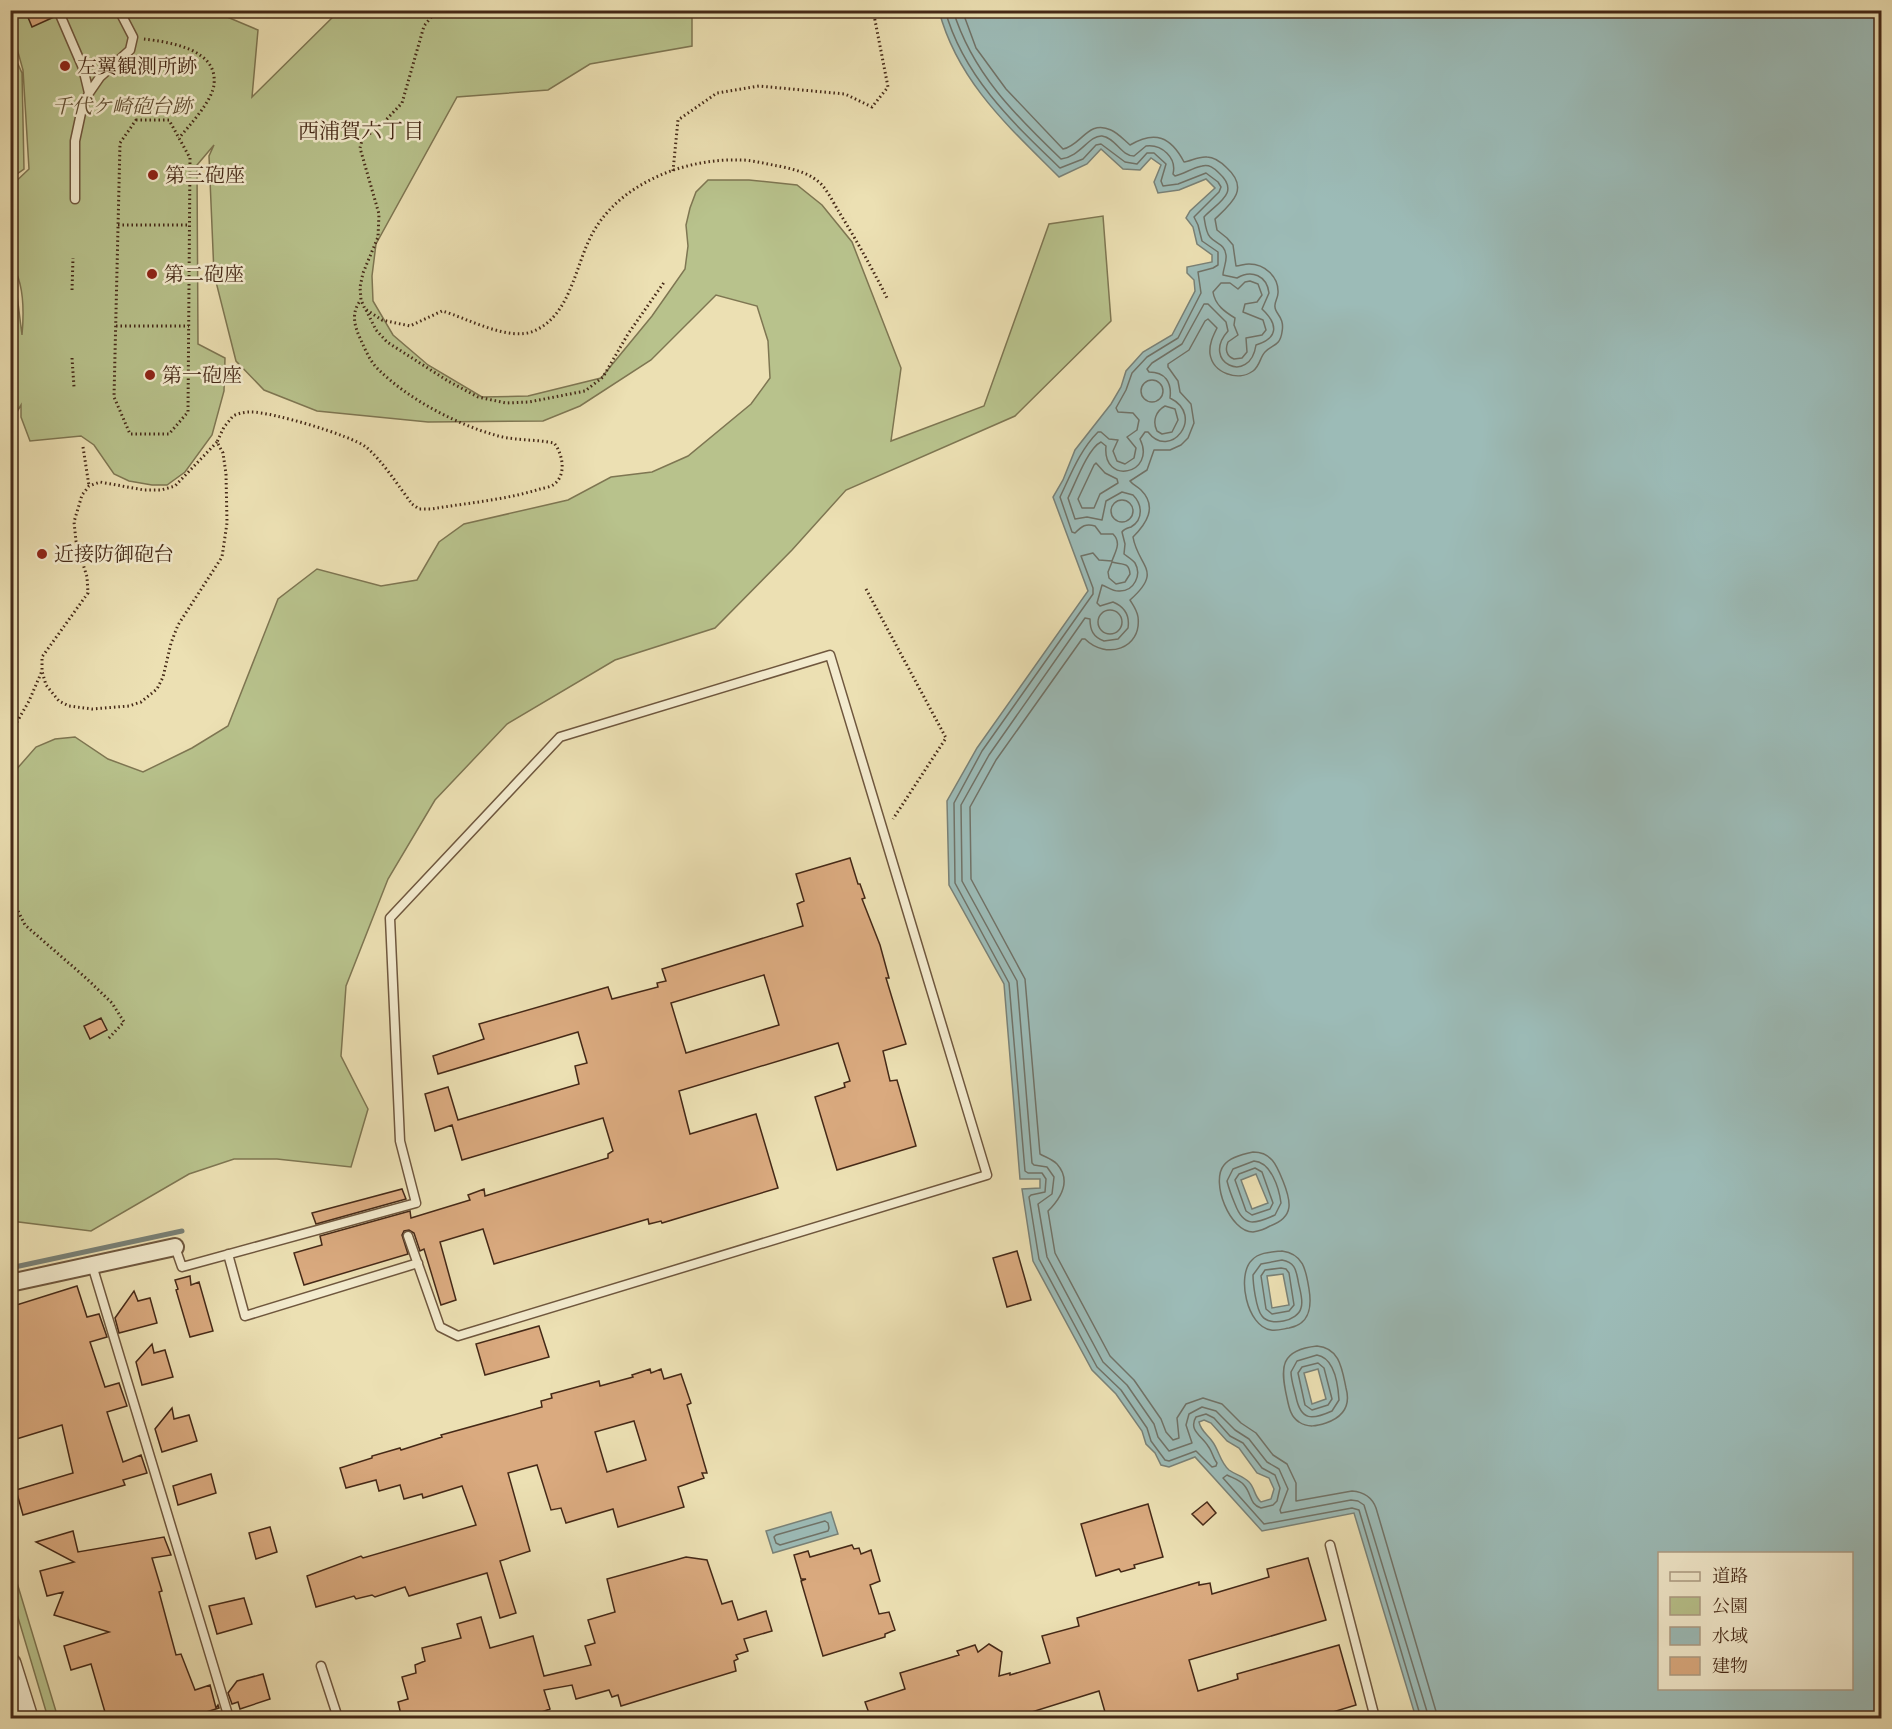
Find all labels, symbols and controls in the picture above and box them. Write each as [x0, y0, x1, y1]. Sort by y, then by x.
place label: 左翼観測所跡 [77, 51, 197, 80]
marker: 左翼観測所跡 [58, 59, 72, 73]
park label: 千代ケ崎砲台跡 [52, 91, 195, 120]
district label: 西浦賀六丁目 [298, 115, 424, 146]
place label: 第三砲座 [165, 160, 245, 189]
marker: 第三砲座 [146, 168, 160, 182]
place label: 第二砲座 [164, 259, 244, 288]
marker: 第二砲座 [145, 267, 159, 281]
place label: 第一砲座 [162, 360, 242, 389]
marker: 第一砲座 [143, 368, 157, 382]
place label: 近接防御砲台 [54, 539, 174, 568]
marker: 近接防御砲台 [35, 547, 49, 561]
legend [1658, 1552, 1853, 1690]
text: 道路 [1712, 1562, 1748, 1589]
text: 公園 [1712, 1592, 1748, 1619]
text: 水域 [1712, 1622, 1748, 1649]
text: 建物 [1712, 1652, 1748, 1679]

